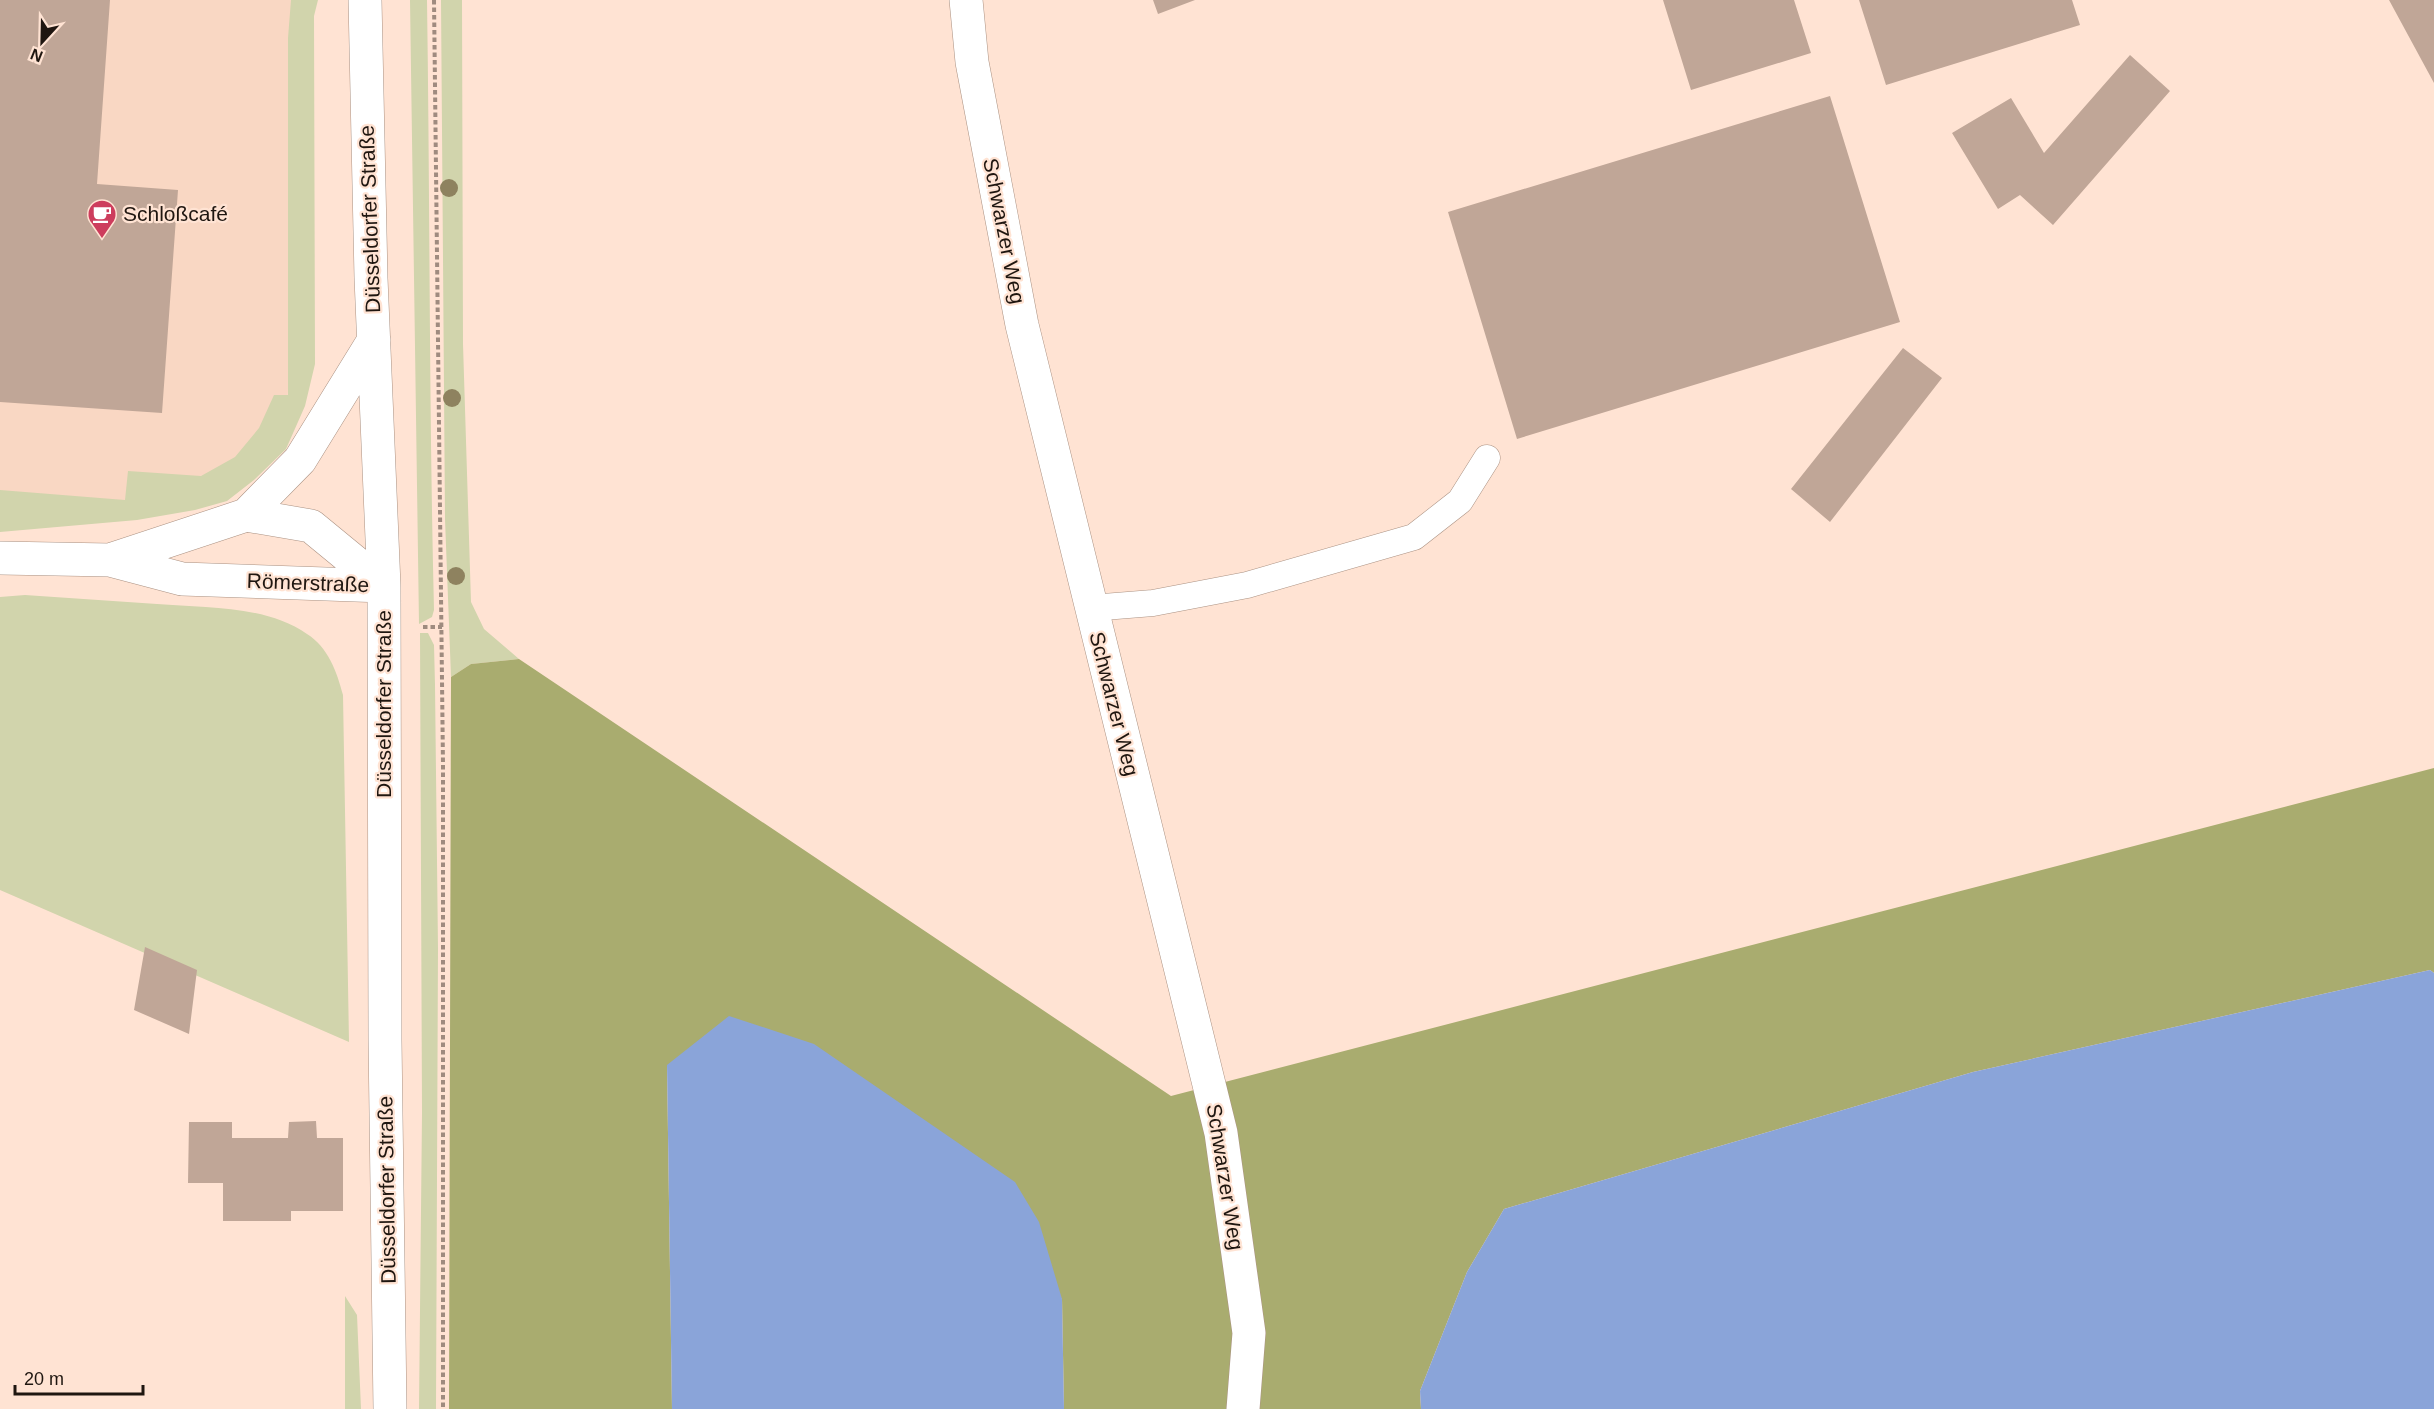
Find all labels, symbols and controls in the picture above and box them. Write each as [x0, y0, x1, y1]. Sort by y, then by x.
north arrow [12, 12, 72, 72]
text: N [28, 45, 45, 65]
street label: Düsseldorfer Straße [355, 125, 384, 313]
street label: Schwarzer Weg [979, 156, 1030, 306]
cafe icon: Schloßcafé [86, 198, 118, 240]
place label: Schloßcafé [123, 202, 228, 225]
street label: Römerstraße [246, 569, 370, 596]
street label: Düsseldorfer Straße [372, 610, 395, 798]
street label: Schwarzer Weg [1085, 629, 1144, 778]
street label: Düsseldorfer Straße [373, 1096, 400, 1284]
street label: Schwarzer Weg [1203, 1102, 1248, 1252]
scale bar [15, 1358, 142, 1396]
text: 20 m [24, 1369, 64, 1389]

